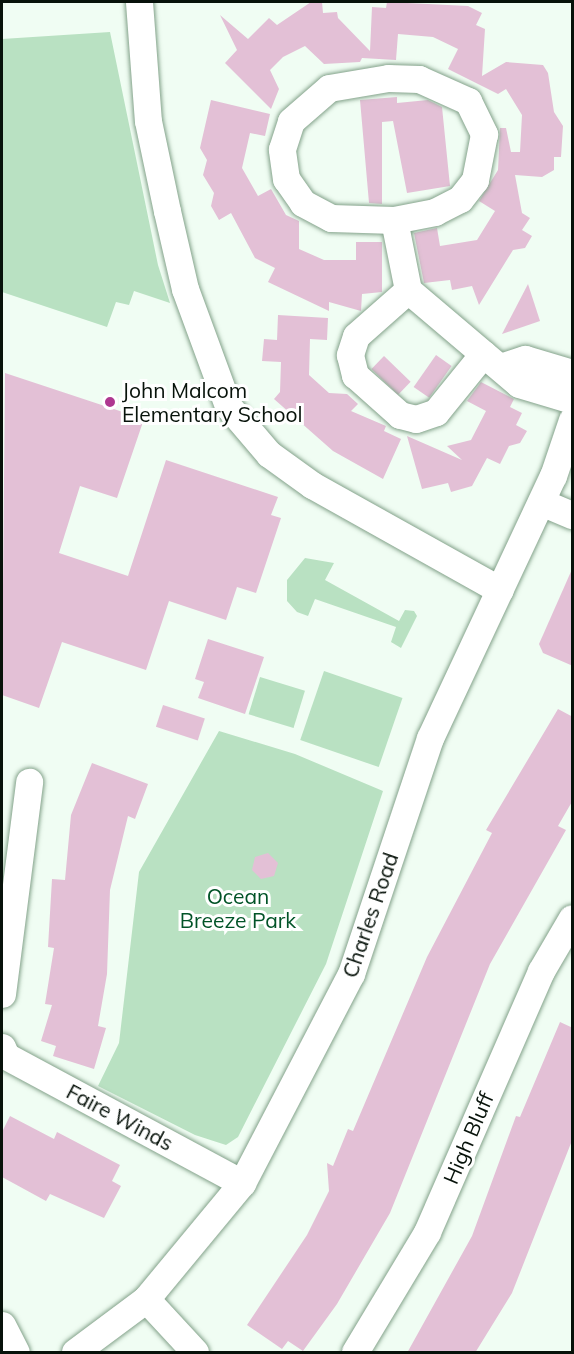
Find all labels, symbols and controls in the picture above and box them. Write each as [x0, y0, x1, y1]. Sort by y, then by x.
place label: John Malcom Elementary School [122, 377, 303, 427]
marker: John Malcom Elementary School [103, 395, 117, 409]
street label: Charles Road [337, 849, 403, 981]
park label: Ocean Breeze Park [180, 883, 296, 933]
street label: Faire Winds [62, 1078, 178, 1156]
street label: High Bluff [437, 1089, 499, 1187]

